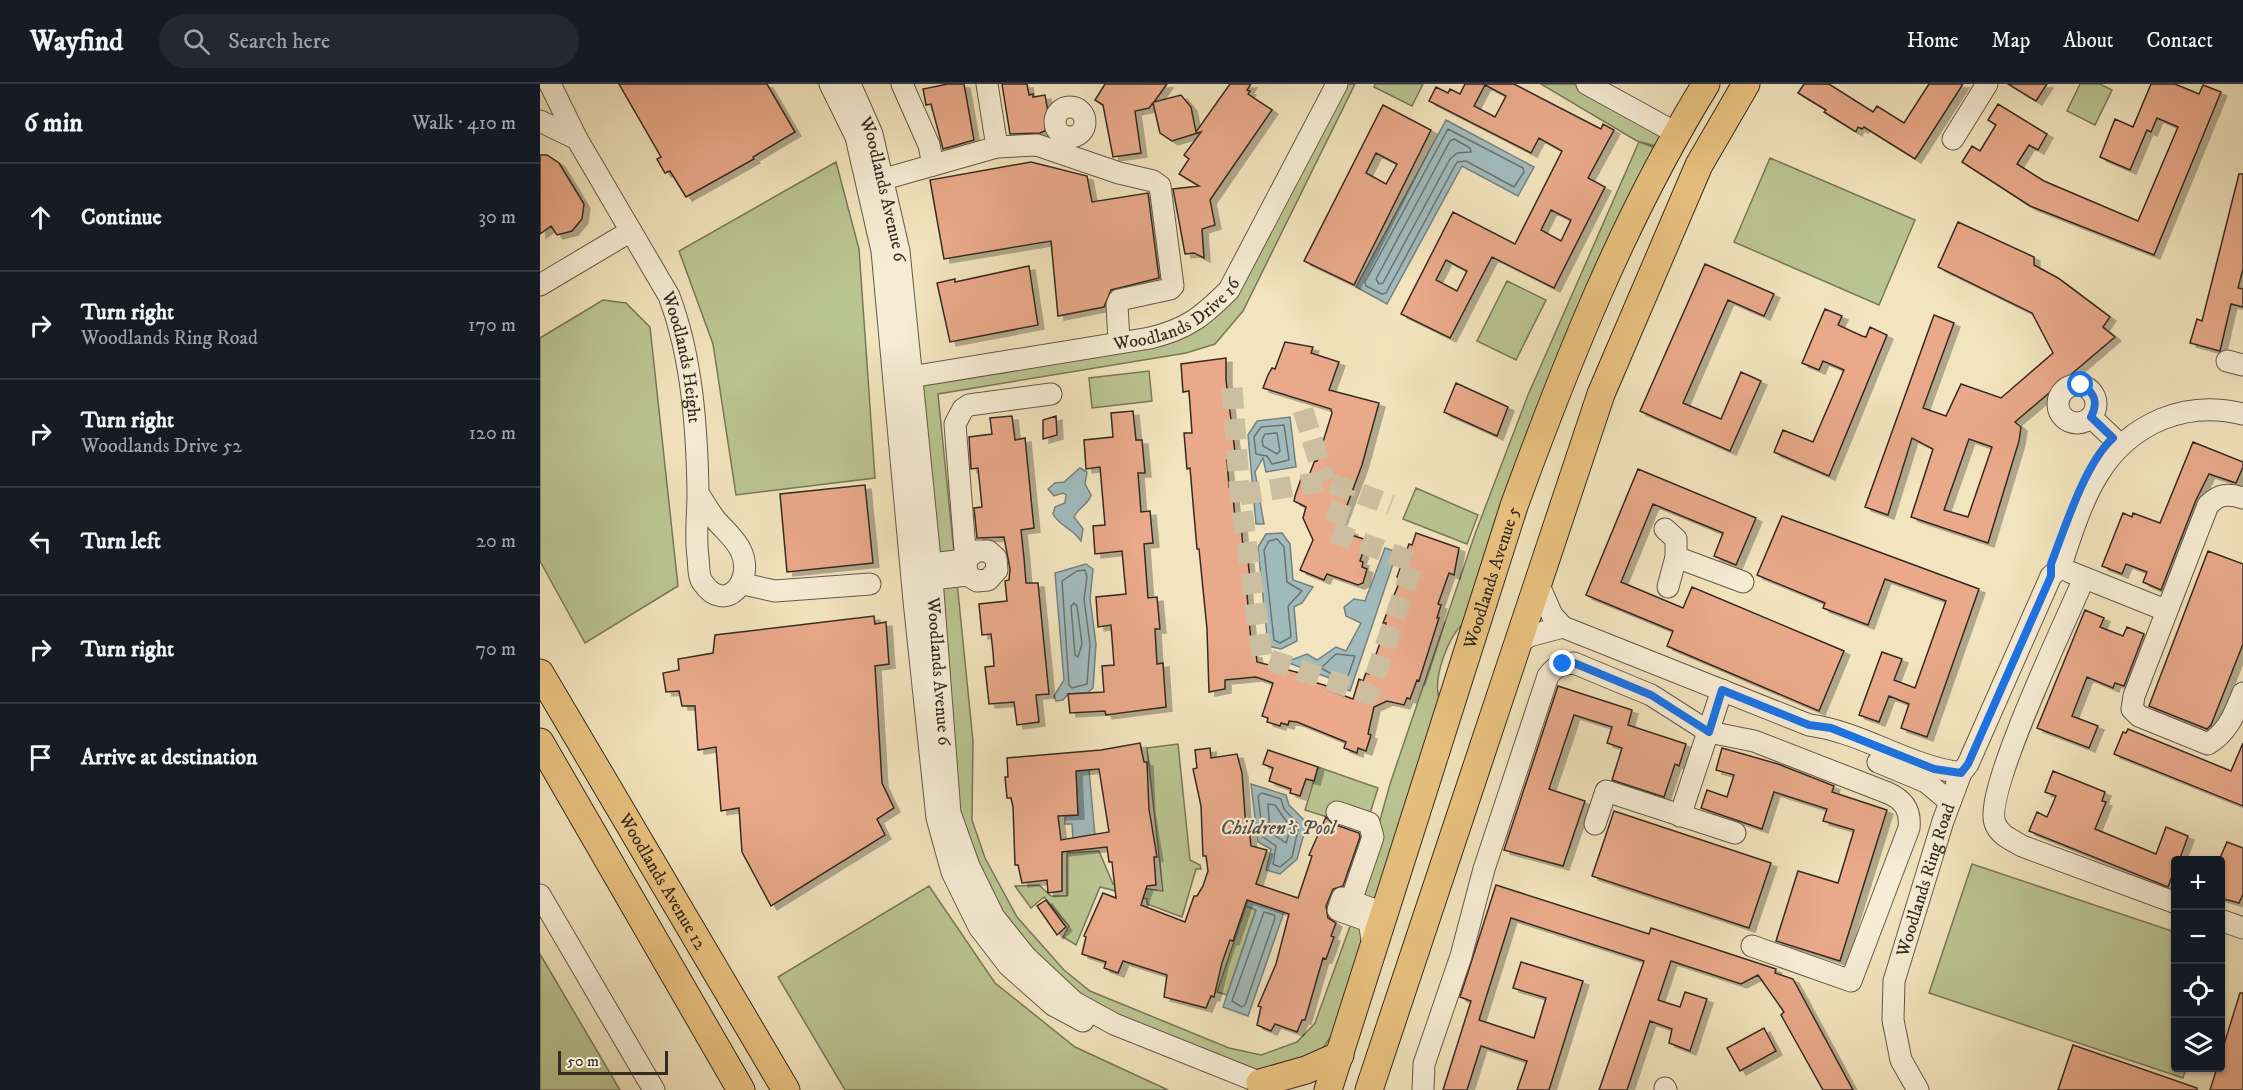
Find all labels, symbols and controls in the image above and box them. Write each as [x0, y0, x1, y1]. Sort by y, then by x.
search box [159, 14, 579, 68]
text: Wayfind [30, 24, 123, 59]
icon: search [180, 25, 213, 58]
text: Search here [228, 28, 330, 55]
text: Home [1907, 28, 1959, 54]
text: Map [1992, 28, 2030, 54]
text: About [2063, 28, 2114, 54]
text: Contact [2147, 28, 2213, 54]
text: 6 min [24, 107, 83, 140]
text: Walk · 410 m [412, 111, 516, 136]
street label: Woodlands Avenue 6 [853, 113, 910, 263]
icon: ahead [24, 201, 57, 234]
text: Continue [81, 204, 162, 231]
text: 30 m [478, 205, 516, 230]
street label: Woodlands Drive 16 [1111, 274, 1246, 356]
street label: Woodlands Height [656, 288, 705, 424]
text: Turn right [81, 299, 174, 326]
icon: right [24, 309, 57, 342]
text: 170 m [468, 313, 516, 338]
text: Woodlands Ring Road [81, 326, 258, 351]
route start [2067, 371, 2093, 397]
text: Turn right [81, 407, 174, 434]
icon: right [24, 417, 57, 450]
text: 120 m [469, 421, 516, 446]
text: Woodlands Drive 52 [81, 434, 242, 459]
street label: Woodlands Avenue 5 [1459, 504, 1525, 653]
icon: left [24, 525, 57, 558]
text: Turn left [81, 528, 161, 555]
text: 20 m [476, 529, 516, 554]
street label: Woodlands Avenue 6 [921, 596, 955, 747]
icon: right [24, 633, 57, 666]
text: Turn right [81, 636, 174, 663]
text: 70 m [475, 637, 516, 662]
route end [1549, 650, 1575, 676]
icon: arrive [24, 741, 57, 774]
text: Arrive at destination [81, 744, 258, 771]
street label: Woodlands Ring Road [1892, 801, 1961, 961]
street label: Woodlands Avenue 12 [613, 809, 711, 954]
water label: Children's Pool [1220, 816, 1337, 841]
map controls [2171, 856, 2225, 1072]
button: + [2171, 856, 2225, 910]
button: − [2171, 910, 2225, 964]
button: locate [2171, 964, 2225, 1018]
button: layers [2171, 1018, 2225, 1072]
scale bar [558, 1048, 668, 1076]
text: 50 m [567, 1051, 599, 1071]

